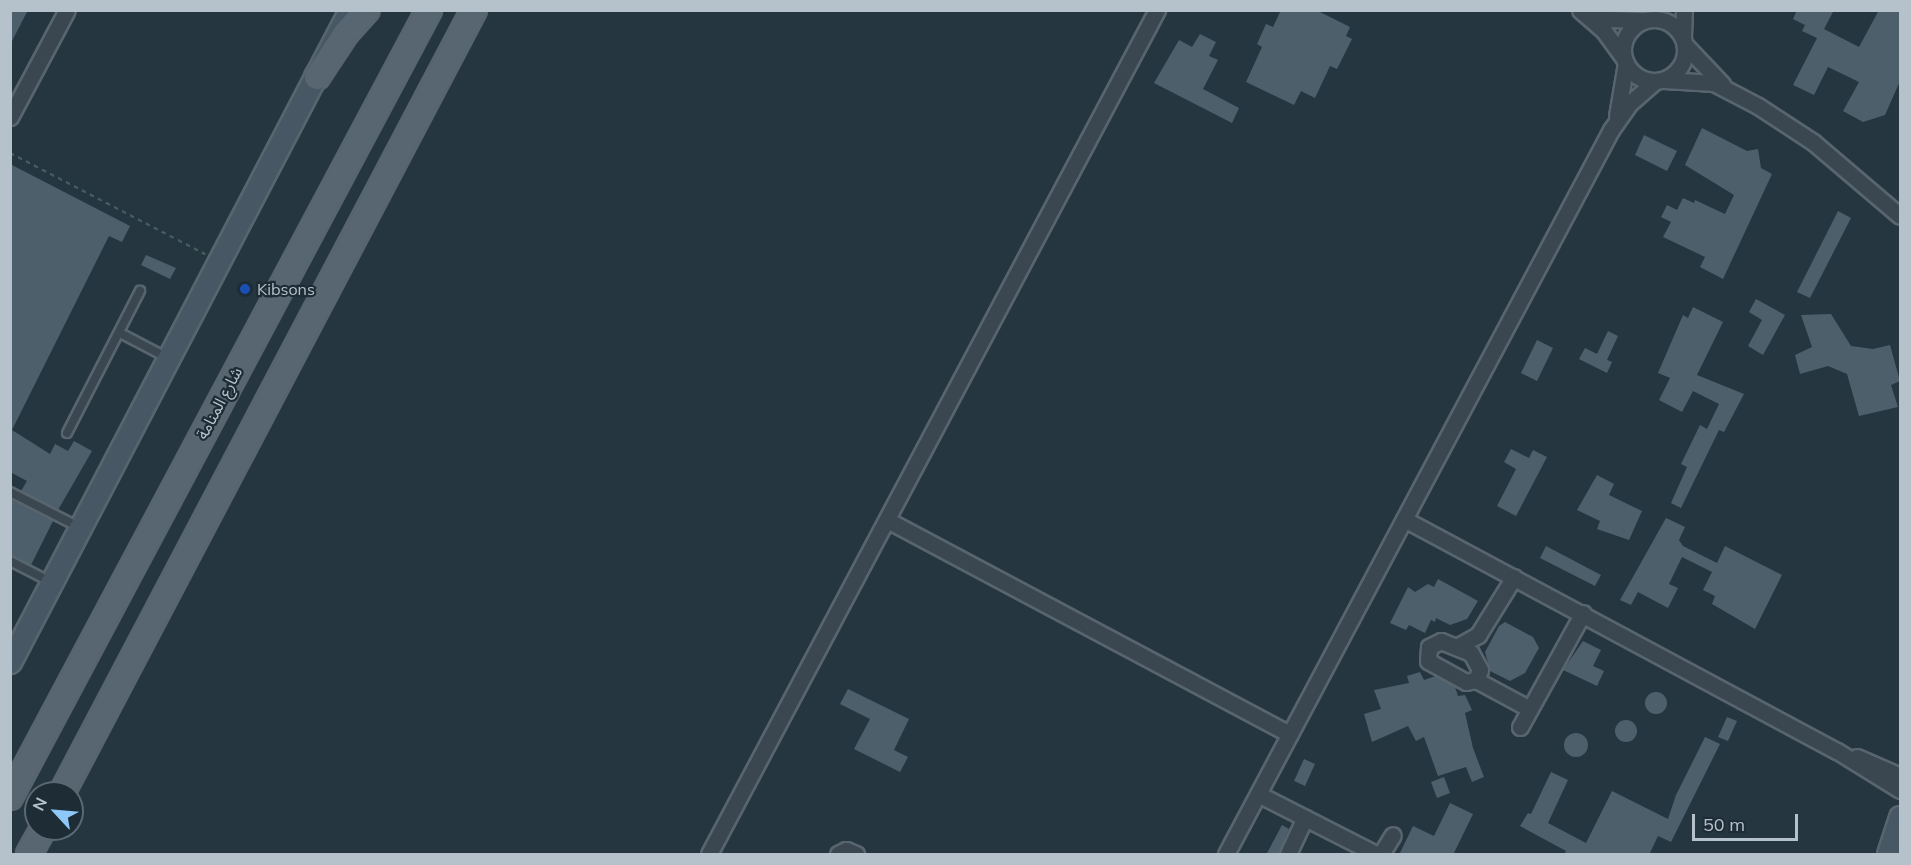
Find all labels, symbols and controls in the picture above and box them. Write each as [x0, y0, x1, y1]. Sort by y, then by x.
place label: Kibsons [257, 279, 315, 299]
marker: Kibsons [238, 282, 252, 296]
street label: شارع المنامة [192, 364, 246, 442]
north arrow [24, 781, 84, 841]
text: N [28, 794, 51, 814]
scale bar [1695, 802, 1802, 840]
text: 50 m [1703, 813, 1745, 836]

